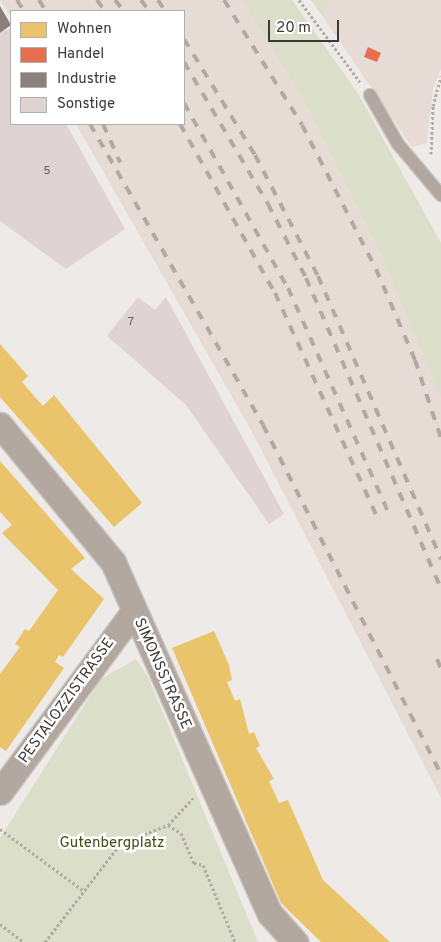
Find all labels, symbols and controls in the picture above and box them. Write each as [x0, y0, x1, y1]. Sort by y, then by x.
legend [10, 10, 185, 125]
scale bar [271, 10, 342, 42]
text: 20 m [276, 19, 311, 38]
text: Wohnen [57, 20, 112, 39]
text: Handel [57, 45, 104, 64]
text: Industrie [57, 70, 116, 89]
text: Sonstige [57, 95, 115, 114]
house number: 5 [43, 165, 51, 179]
house number: 7 [128, 316, 134, 330]
street label: SIMONSSTRASSE [129, 616, 195, 732]
street label: PESTALOZZISTRASSE [16, 635, 118, 767]
park label: Gutenbergplatz [59, 835, 165, 853]

